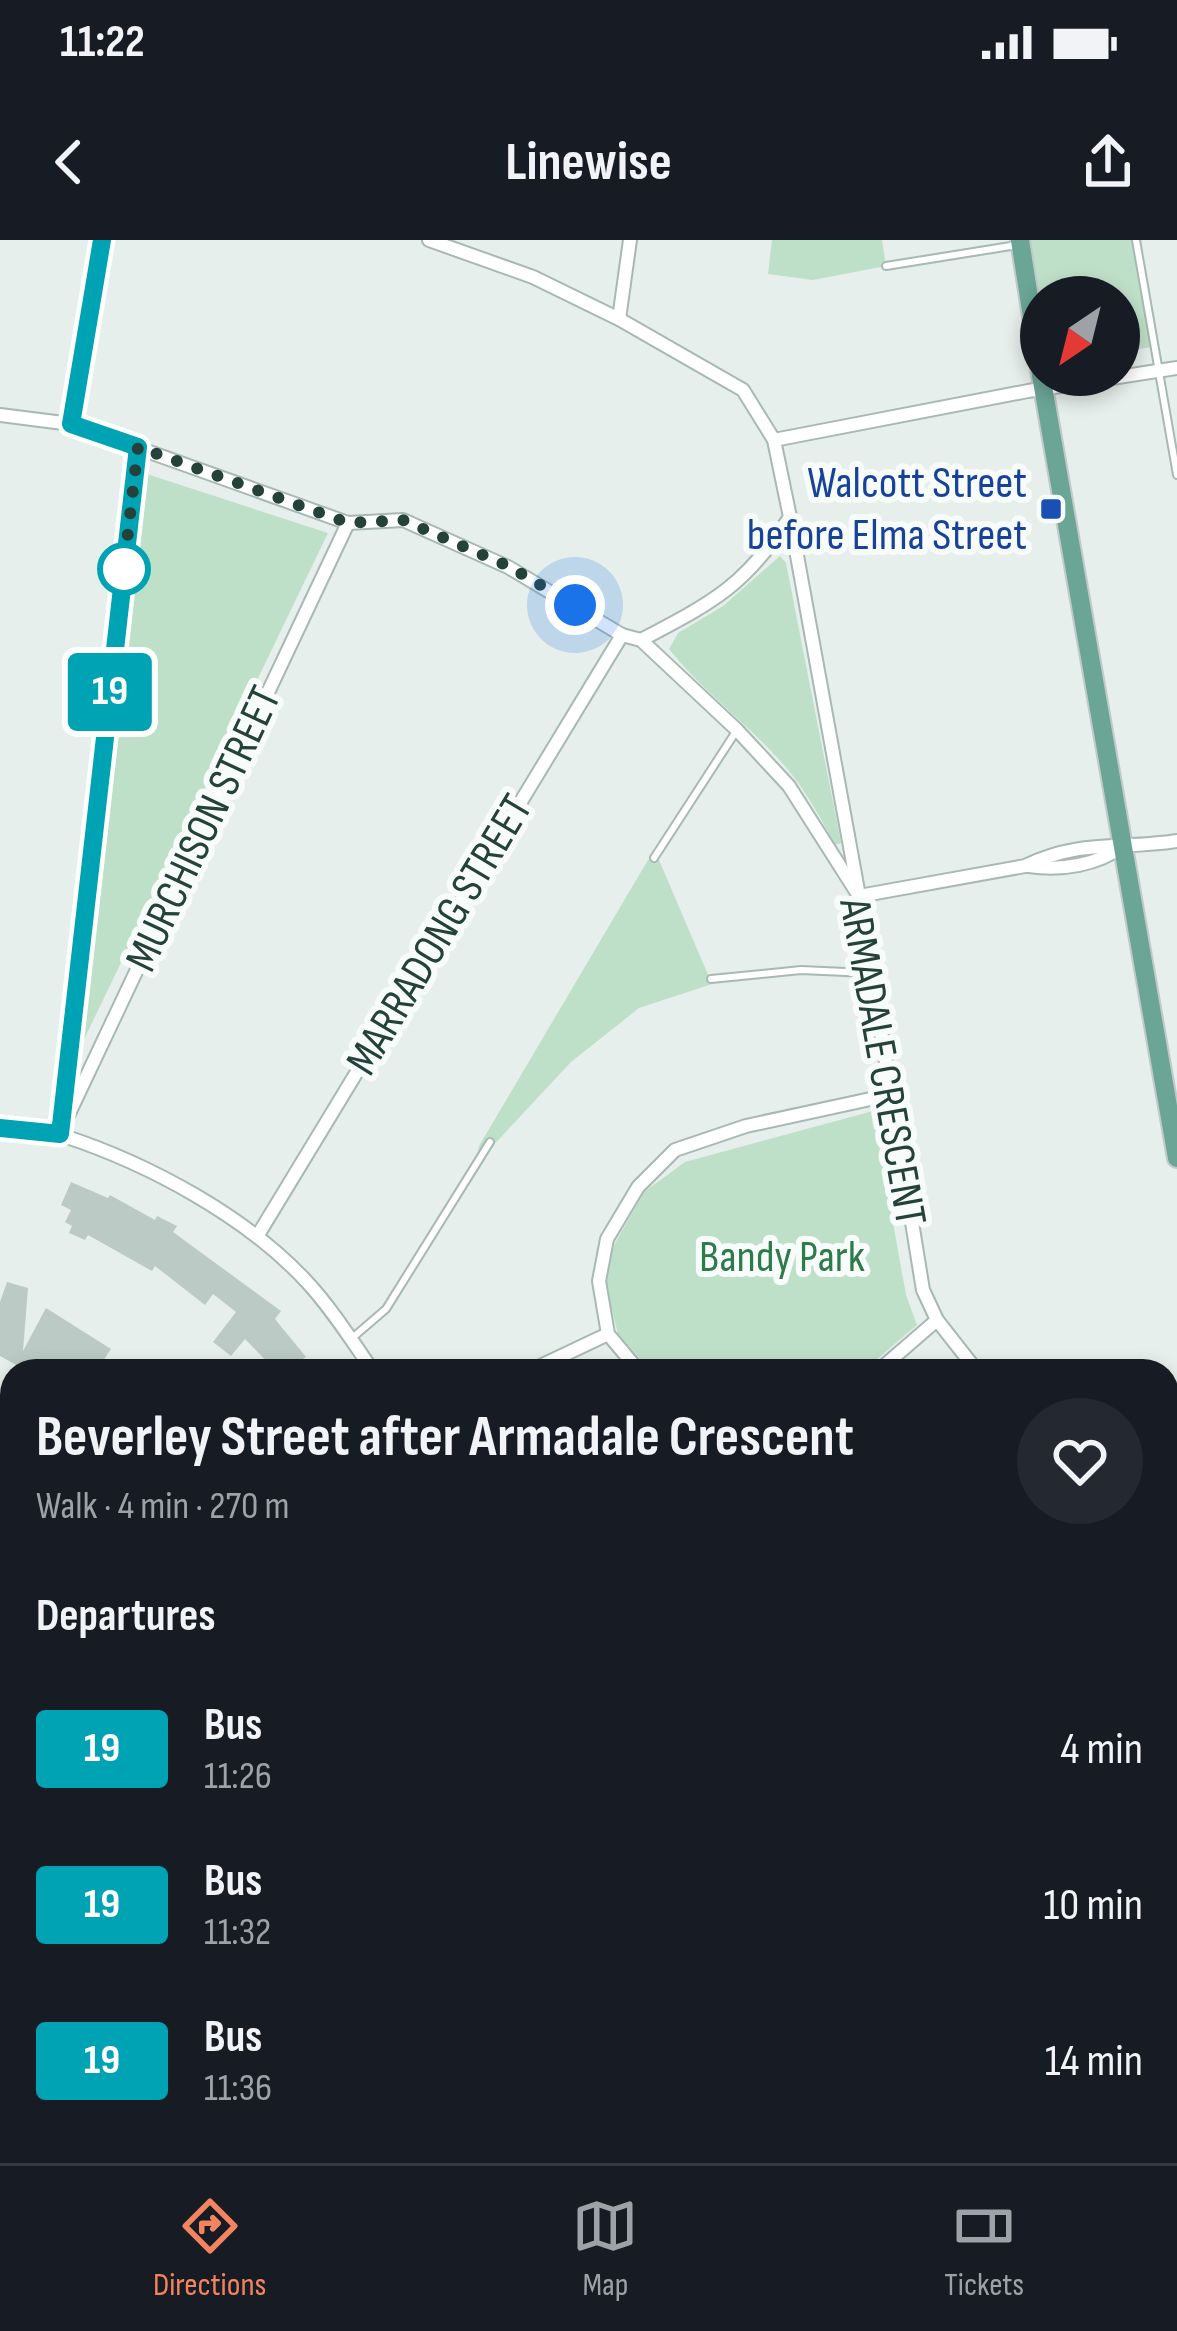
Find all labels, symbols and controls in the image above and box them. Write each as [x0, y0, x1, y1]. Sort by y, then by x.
text: 11:22 [60, 15, 145, 70]
icon: back [36, 129, 102, 195]
icon: share [1075, 129, 1141, 195]
text: Linewise [505, 130, 672, 195]
north arrow [1020, 276, 1140, 396]
map controls [1020, 276, 1140, 396]
place label: Walcott Street before Elma Street [747, 456, 1027, 563]
marker: Walcott Street before Elma Street [1038, 496, 1064, 522]
unlabelled marker [99, 544, 149, 594]
your location [545, 575, 605, 635]
line badge: 19 [56, 653, 164, 731]
text: 19 [92, 666, 128, 717]
street label: MURCHISON STREET [114, 678, 294, 980]
street label: MARRADONG STREET [335, 785, 545, 1085]
street label: ARMADALE CRESCENT [826, 893, 938, 1230]
park label: Bandy Park [699, 1230, 865, 1285]
button: heart [1017, 1398, 1143, 1524]
text: Beverley Street after Armadale Crescent [36, 1404, 854, 1472]
text: Walk · 4 min · 270 m [36, 1483, 290, 1530]
text: Departures [36, 1589, 215, 1644]
text: Bus [204, 1698, 262, 1753]
text: 4 min [1061, 1722, 1143, 1777]
text: 19 [84, 1723, 120, 1774]
text: 11:26 [204, 1753, 272, 1800]
text: Bus [204, 1854, 262, 1909]
text: 10 min [1044, 1878, 1143, 1933]
text: 19 [84, 1879, 120, 1930]
text: 11:32 [204, 1909, 271, 1956]
text: Bus [204, 2010, 262, 2065]
text: 14 min [1045, 2034, 1143, 2089]
text: 19 [84, 2035, 120, 2086]
text: 11:36 [204, 2065, 272, 2112]
tab: Directions [153, 2193, 266, 2305]
tab: Map [572, 2193, 638, 2305]
tab: Tickets [944, 2193, 1024, 2305]

